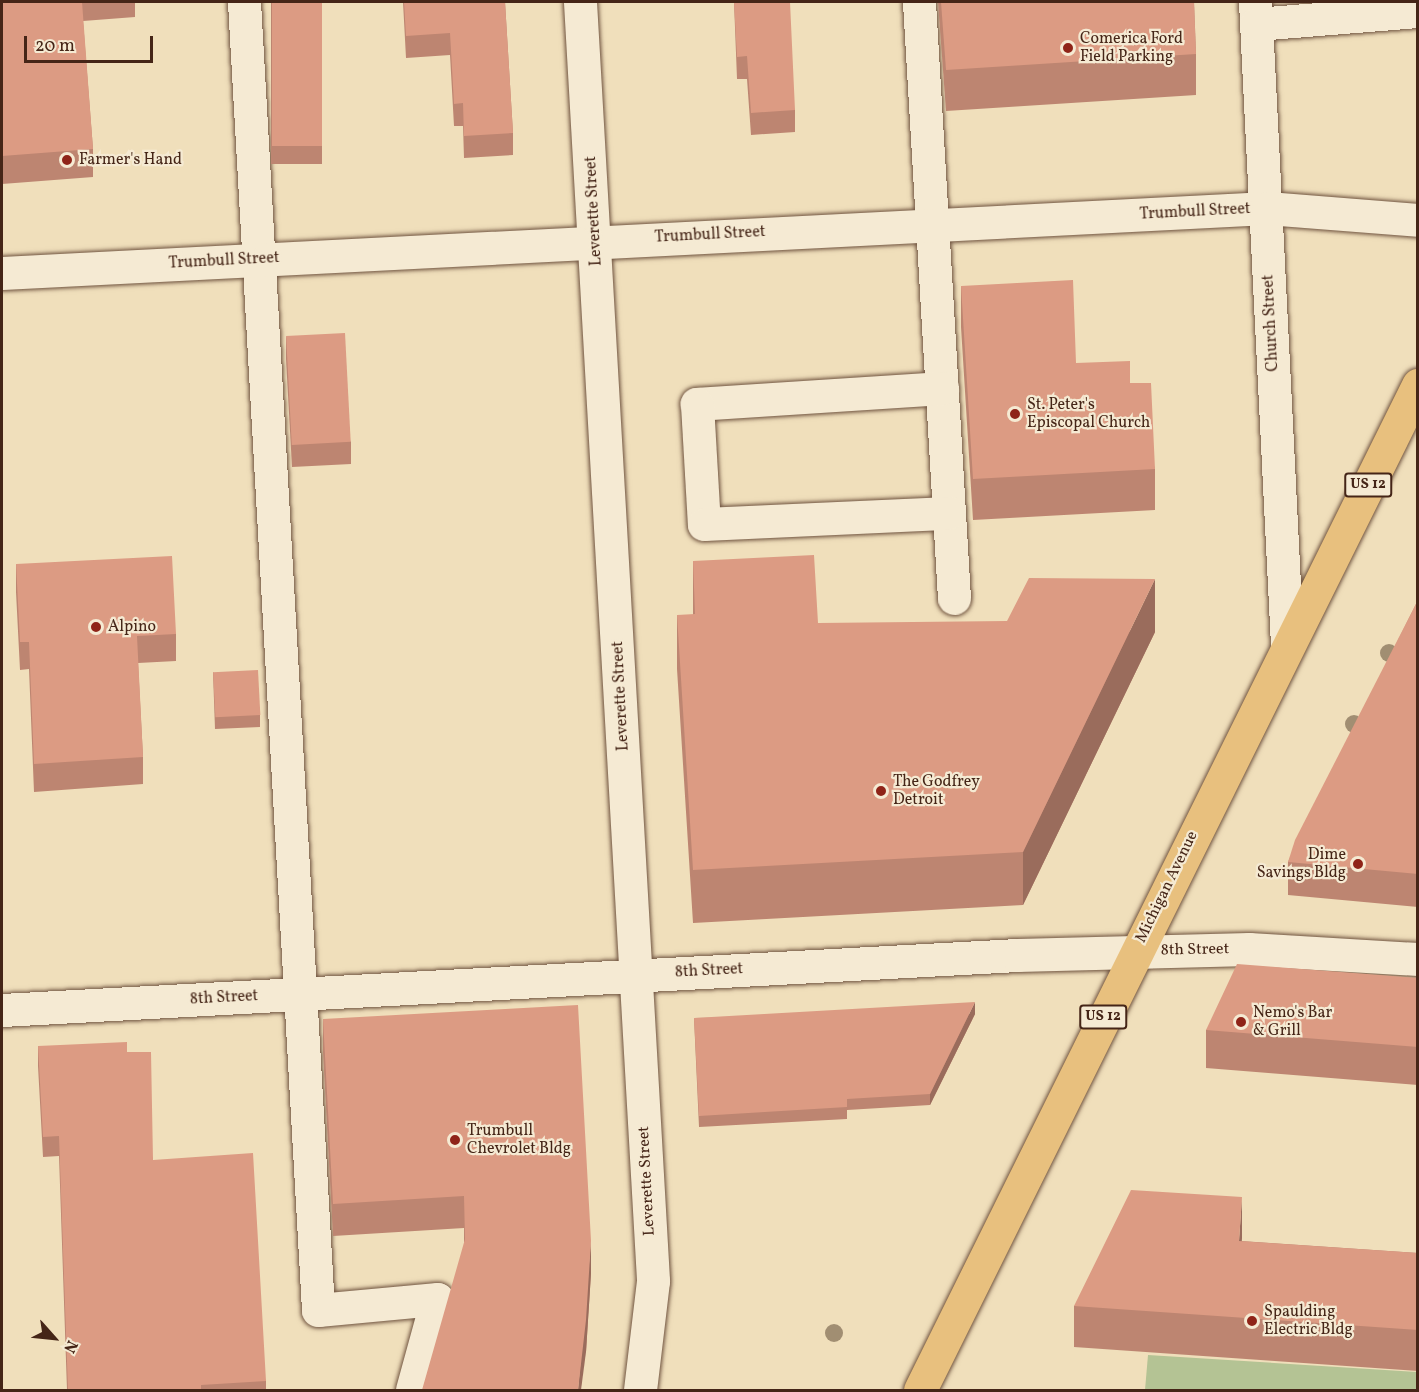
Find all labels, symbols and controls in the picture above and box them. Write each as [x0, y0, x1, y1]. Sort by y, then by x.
scale bar [27, 24, 156, 62]
place label: Comerica Ford Field Parking [1080, 29, 1183, 67]
text: 20 m [35, 34, 75, 59]
marker: Comerica Ford Field Parking [1061, 41, 1075, 55]
place label: Farmer's Hand [79, 150, 182, 170]
marker: Farmer's Hand [60, 153, 74, 167]
street label: Leverette Street [582, 155, 606, 267]
street label: Trumbull Street [1139, 200, 1251, 224]
street label: Trumbull Street [654, 223, 766, 247]
street label: Trumbull Street [168, 249, 280, 273]
street label: Church Street [1259, 274, 1283, 372]
place label: St. Peter's Episcopal Church [1027, 395, 1150, 433]
marker: St. Peter's Episcopal Church [1008, 407, 1022, 421]
road number: US 12 [1344, 473, 1392, 497]
place label: Alpino [108, 617, 156, 637]
marker: Alpino [89, 620, 103, 634]
street label: Leverette Street [609, 640, 633, 752]
place label: The Godfrey Detroit [893, 772, 980, 810]
marker: The Godfrey Detroit [874, 784, 888, 798]
street label: Michigan Avenue [1132, 828, 1202, 946]
place label: Dime Savings Bldg [1257, 845, 1346, 883]
marker: Dime Savings Bldg [1351, 857, 1365, 871]
street label: 8th Street [1161, 940, 1229, 960]
street label: 8th Street [674, 960, 744, 982]
street label: 8th Street [189, 987, 259, 1009]
place label: Nemo's Bar & Grill [1253, 1003, 1332, 1041]
road number: US 12 [1079, 1005, 1127, 1029]
marker: Nemo's Bar & Grill [1234, 1015, 1248, 1029]
place label: Trumbull Chevrolet Bldg [467, 1121, 571, 1159]
street label: Leverette Street [635, 1125, 659, 1237]
marker: Trumbull Chevrolet Bldg [448, 1133, 462, 1147]
place label: Spaulding Electric Bldg [1264, 1302, 1353, 1340]
north arrow [24, 1308, 84, 1368]
marker: Spaulding Electric Bldg [1245, 1314, 1259, 1328]
text: N [58, 1336, 82, 1356]

